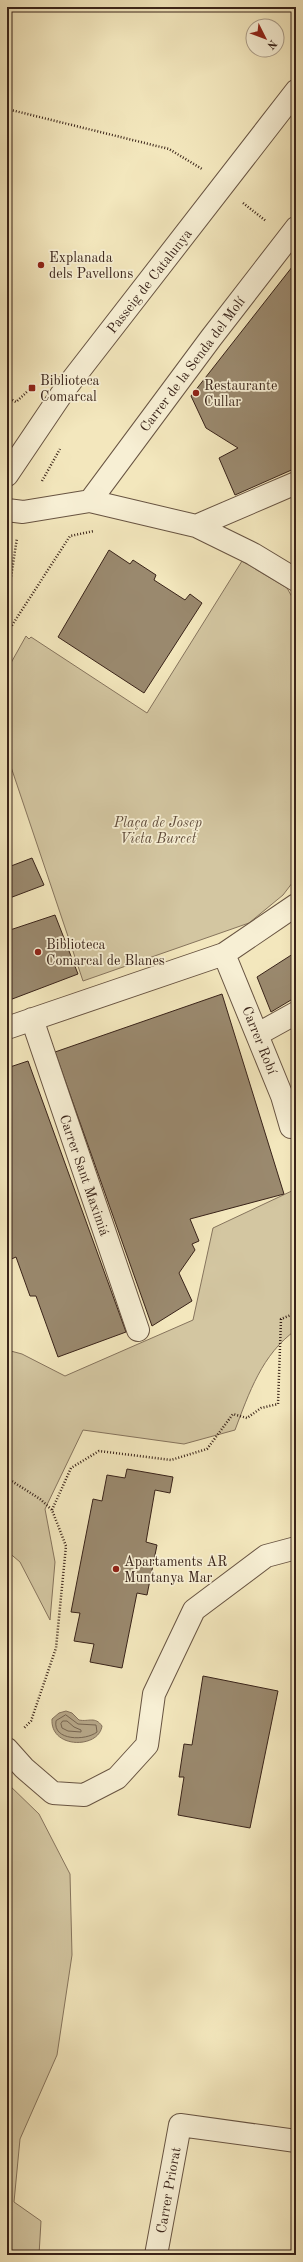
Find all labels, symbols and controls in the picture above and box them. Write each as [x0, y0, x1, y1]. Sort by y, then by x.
north arrow [245, 18, 285, 58]
text: N [264, 37, 278, 51]
street label: Passeig de Catalunya [105, 227, 195, 336]
place label: Explanada dels Pavellons [49, 251, 133, 281]
marker: Explanada dels Pavellons [36, 260, 46, 270]
street label: Carrer de la Senda del Molí [138, 294, 248, 435]
place label: Biblioteca Comarcal [40, 374, 100, 404]
place label: Restaurante Cullar [204, 379, 277, 409]
marker: Biblioteca Comarcal [27, 383, 37, 393]
marker: Restaurante Cullar [191, 388, 201, 398]
park label: Plaça de Josep Vieta Burcet [113, 816, 203, 846]
place label: Biblioteca Comarcal de Blanes [46, 938, 165, 968]
marker: Biblioteca Comarcal de Blanes [33, 947, 43, 957]
street label: Carrer Robí [239, 1004, 279, 1076]
street label: Carrer Sant Maximiá [57, 1113, 111, 1238]
place label: Apartaments AR Muntanya Mar [124, 1555, 227, 1585]
marker: Apartaments AR Muntanya Mar [111, 1564, 121, 1574]
street label: Carrer Priorat [155, 2146, 183, 2234]

